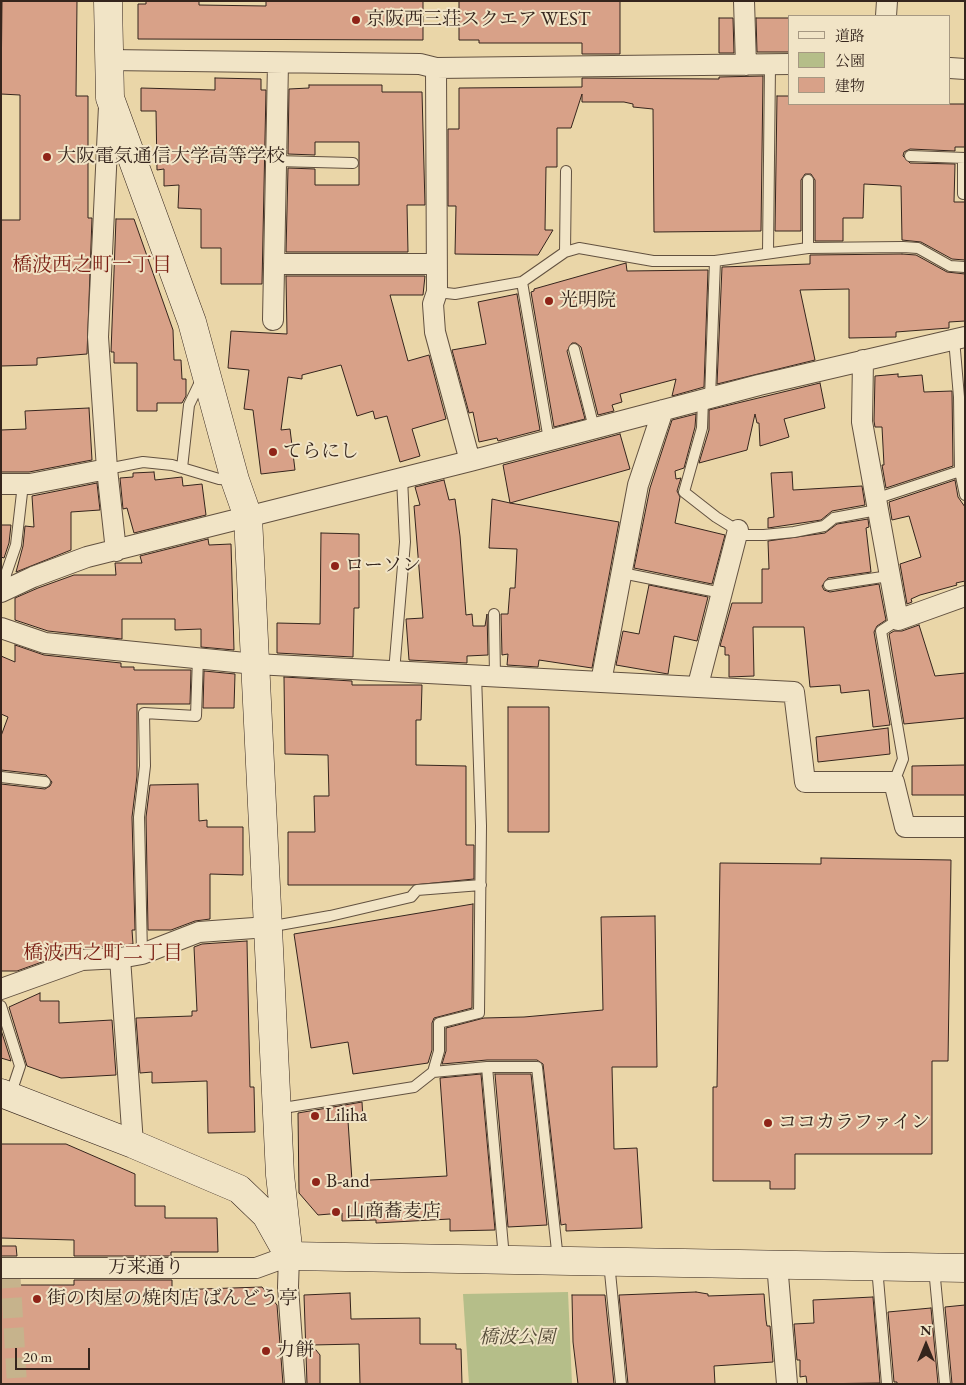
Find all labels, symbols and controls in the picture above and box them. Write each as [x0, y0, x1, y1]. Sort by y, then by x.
place label: 京阪西三荘スクエア WEST [366, 9, 590, 31]
marker: 京阪西三荘スクエア WEST [350, 14, 362, 26]
legend [788, 15, 951, 105]
text: 道路 [835, 26, 865, 45]
text: 公園 [835, 51, 865, 70]
text: 建物 [835, 76, 865, 95]
place label: 大阪電気通信大学高等学校 [57, 146, 285, 168]
marker: 大阪電気通信大学高等学校 [41, 151, 53, 163]
district label: 橋波西之町一丁目 [12, 254, 172, 278]
place label: 光明院 [559, 290, 616, 312]
marker: 光明院 [543, 295, 555, 307]
place label: てらにし [283, 441, 359, 463]
marker: てらにし [267, 446, 279, 458]
place label: ローソン [345, 555, 421, 577]
marker: ローソン [329, 560, 341, 572]
district label: 橋波西之町二丁目 [23, 942, 183, 966]
place label: Liliha [325, 1105, 367, 1127]
marker: Liliha [309, 1110, 321, 1122]
place label: ココカラファイン [778, 1112, 930, 1134]
marker: ココカラファイン [762, 1117, 774, 1129]
place label: B-and [326, 1171, 370, 1193]
marker: B-and [310, 1176, 322, 1188]
place label: 山商蕎麦店 [346, 1201, 441, 1223]
marker: 山商蕎麦店 [330, 1206, 342, 1218]
street label: 万来通り [108, 1257, 184, 1279]
place label: 街の肉屋の焼肉店 ばんどう亭 [47, 1288, 298, 1310]
marker: 街の肉屋の焼肉店 ばんどう亭 [31, 1293, 43, 1305]
north arrow [901, 1320, 951, 1370]
text: N [920, 1321, 932, 1339]
park label: 橋波公園 [479, 1327, 555, 1349]
scale bar [18, 1338, 92, 1370]
place label: 力餅 [276, 1340, 314, 1362]
marker: 力餅 [260, 1345, 272, 1357]
text: 20 m [23, 1347, 52, 1366]

